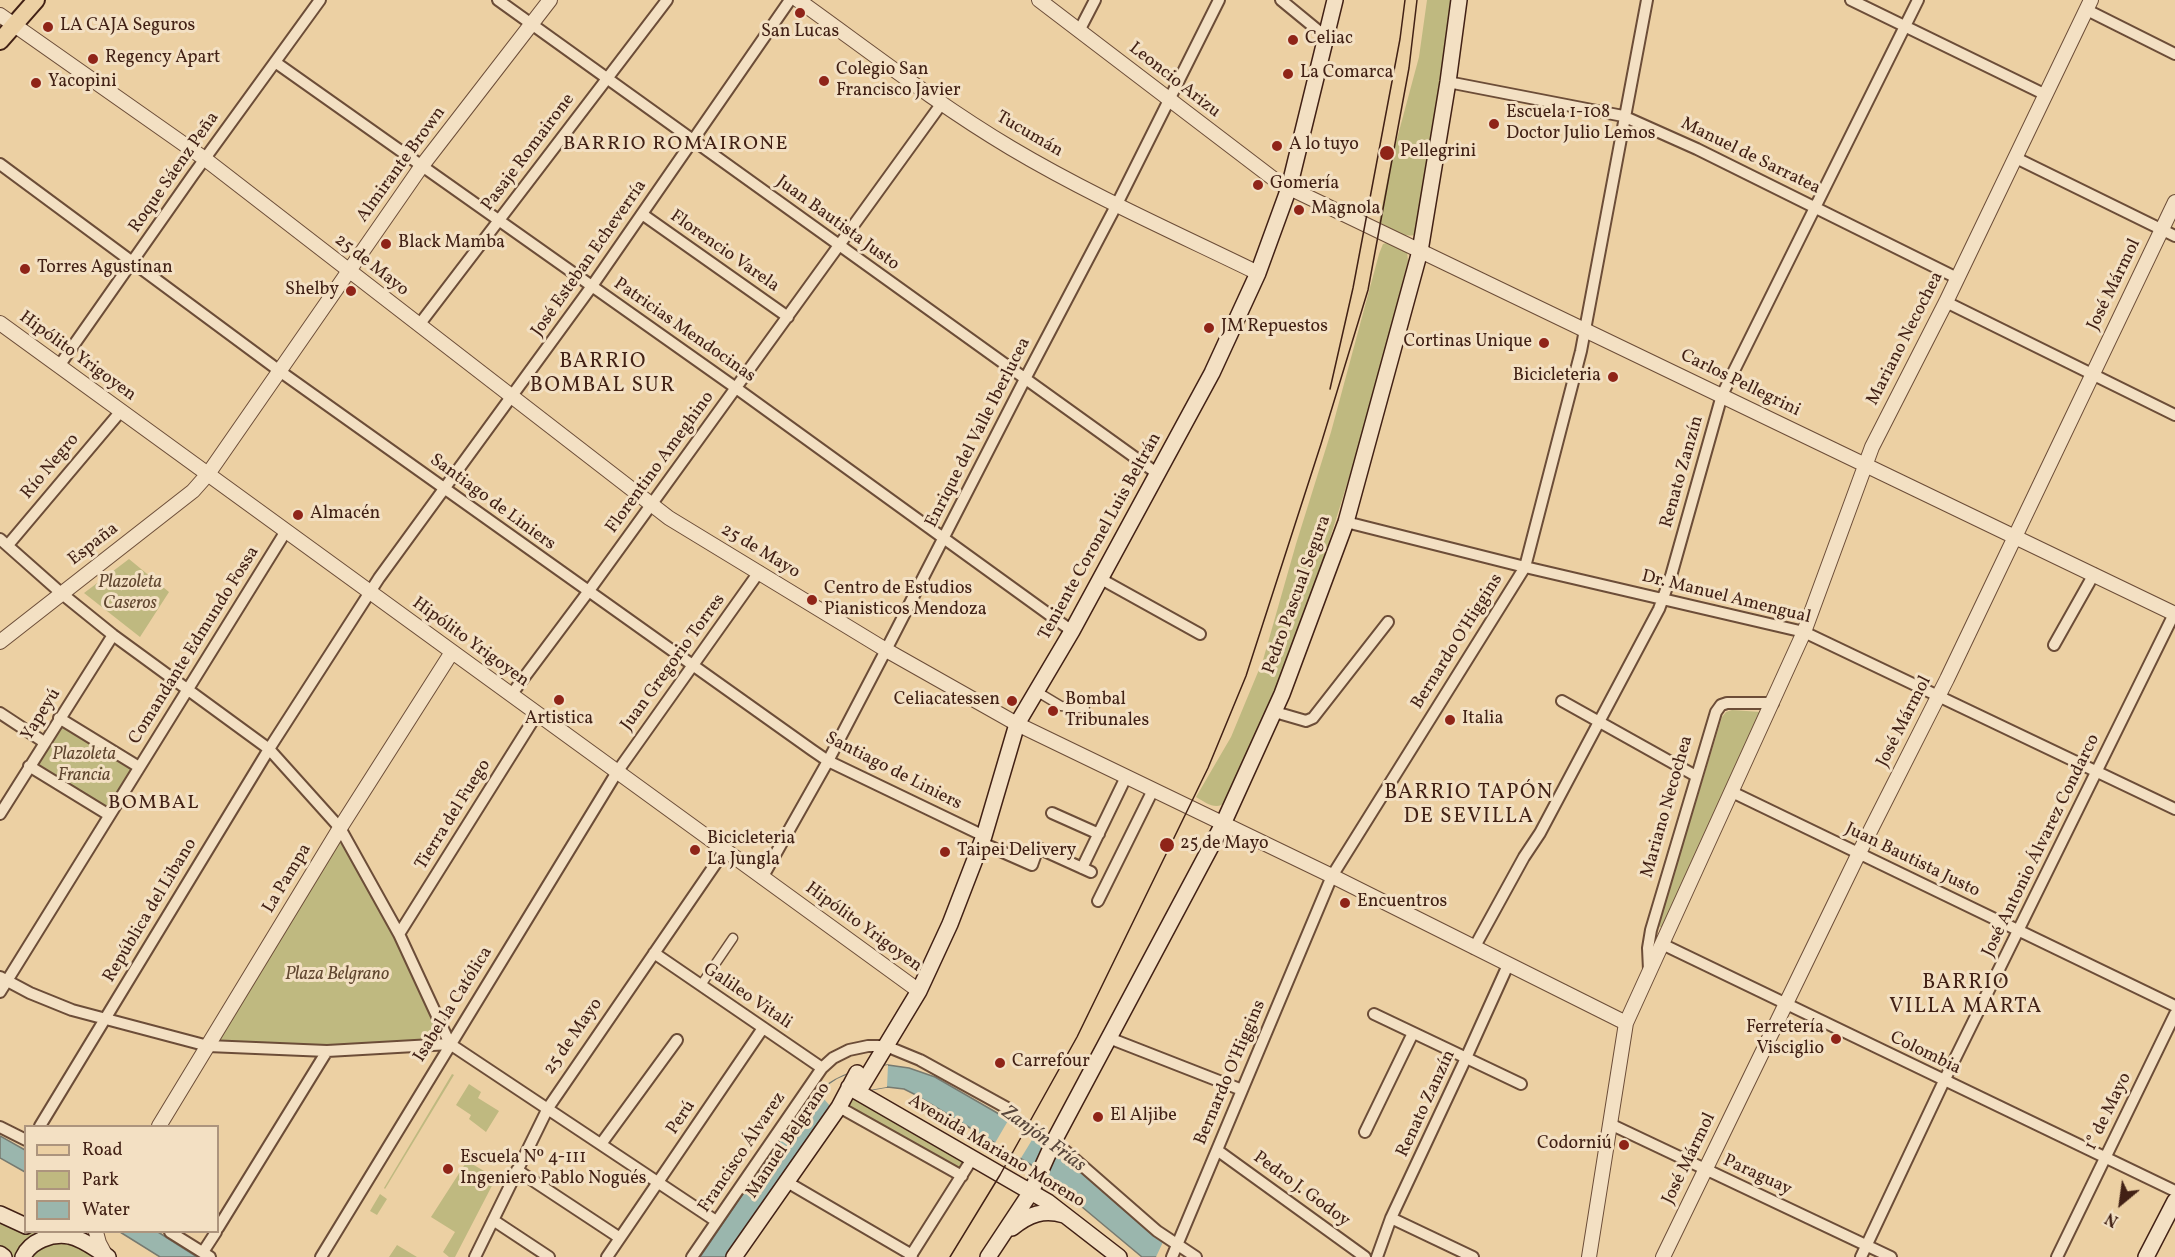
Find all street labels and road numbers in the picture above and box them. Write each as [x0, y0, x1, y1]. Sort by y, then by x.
street label: Leoncio Arizu [1124, 39, 1224, 123]
street label: Pasaje Romairone [478, 90, 580, 216]
street label: Almirante Brown [353, 103, 451, 227]
street label: Tucumán [992, 107, 1066, 163]
street label: Roque Sáenz Peña [125, 108, 225, 238]
street label: Manuel de Sarratea [1677, 114, 1823, 200]
street label: Juan Bautista Justo [771, 172, 903, 276]
street label: José Esteban Echeverría [528, 176, 652, 342]
street label: Florencio Varela [665, 206, 783, 298]
street label: 25 de Mayo [329, 230, 413, 302]
street label: José Mármol [2084, 236, 2146, 334]
street label: Mariano Necochea [1863, 269, 1949, 409]
street label: Patricias Mendocinas [609, 274, 759, 388]
street label: Hipólito Yrigoyen [14, 307, 140, 407]
street label: Enrique del Valle Iberlucea [922, 334, 1036, 532]
street label: Carlos Pellegrini [1676, 346, 1804, 422]
street label: Florentino Ameghino [602, 388, 720, 538]
street label: Renato Zanzín [1657, 414, 1709, 530]
street label: Teniente Coronel Luis Beltrán [1035, 429, 1167, 645]
street label: Río Negro [17, 430, 85, 504]
street label: Santiago de Liniers [425, 450, 559, 556]
street label: Pedro Pascual Segura [1259, 513, 1337, 677]
street label: España [65, 519, 123, 571]
street label: 25 de Mayo [716, 520, 804, 584]
street label: Comandante Edmundo Fossa [125, 543, 265, 749]
street label: Dr. Manuel Amengual [1639, 567, 1813, 629]
street label: Bernardo O'Higgins [1408, 570, 1508, 714]
street label: Juan Gregorio Torres [617, 590, 731, 736]
street label: Hipólito Yrigoyen [407, 593, 533, 693]
street label: José Mármol [1873, 673, 1937, 771]
street label: Yapeyú [18, 685, 66, 745]
street label: Santiago de Liniers [821, 728, 965, 816]
street label: José Antonio Álvarez Condarco [1979, 731, 2105, 961]
street label: Mariano Necochea [1637, 733, 1699, 881]
street label: Tierra del Fuego [411, 756, 497, 874]
street label: Juan Bautista Justo [1841, 819, 1983, 903]
street label: República del Libano [99, 835, 203, 987]
street label: La Pampa [259, 840, 317, 918]
street label: Hipólito Yrigoyen [800, 878, 926, 978]
street label: Isabel la Católica [410, 943, 498, 1067]
street label: Galileo Vitali [698, 959, 796, 1035]
street label: 25 de Mayo [540, 995, 608, 1079]
street label: Bernardo O'Higgins [1191, 997, 1271, 1149]
street label: Colombia [1886, 1028, 1964, 1080]
street label: Renato Zanzín [1393, 1047, 1461, 1161]
street label: 1° de Mayo [2081, 1069, 2137, 1155]
street label: Manuel Belgrano [742, 1079, 836, 1203]
street label: Francisco Álvarez [695, 1089, 791, 1217]
street label: Avenida Mariano Moreno [904, 1091, 1088, 1213]
street label: Perú [663, 1097, 701, 1139]
street label: José Mármol [1659, 1110, 1721, 1208]
street label: Pedro J. Godoy [1248, 1148, 1354, 1232]
street label: Paraguay [1719, 1151, 1795, 1201]

